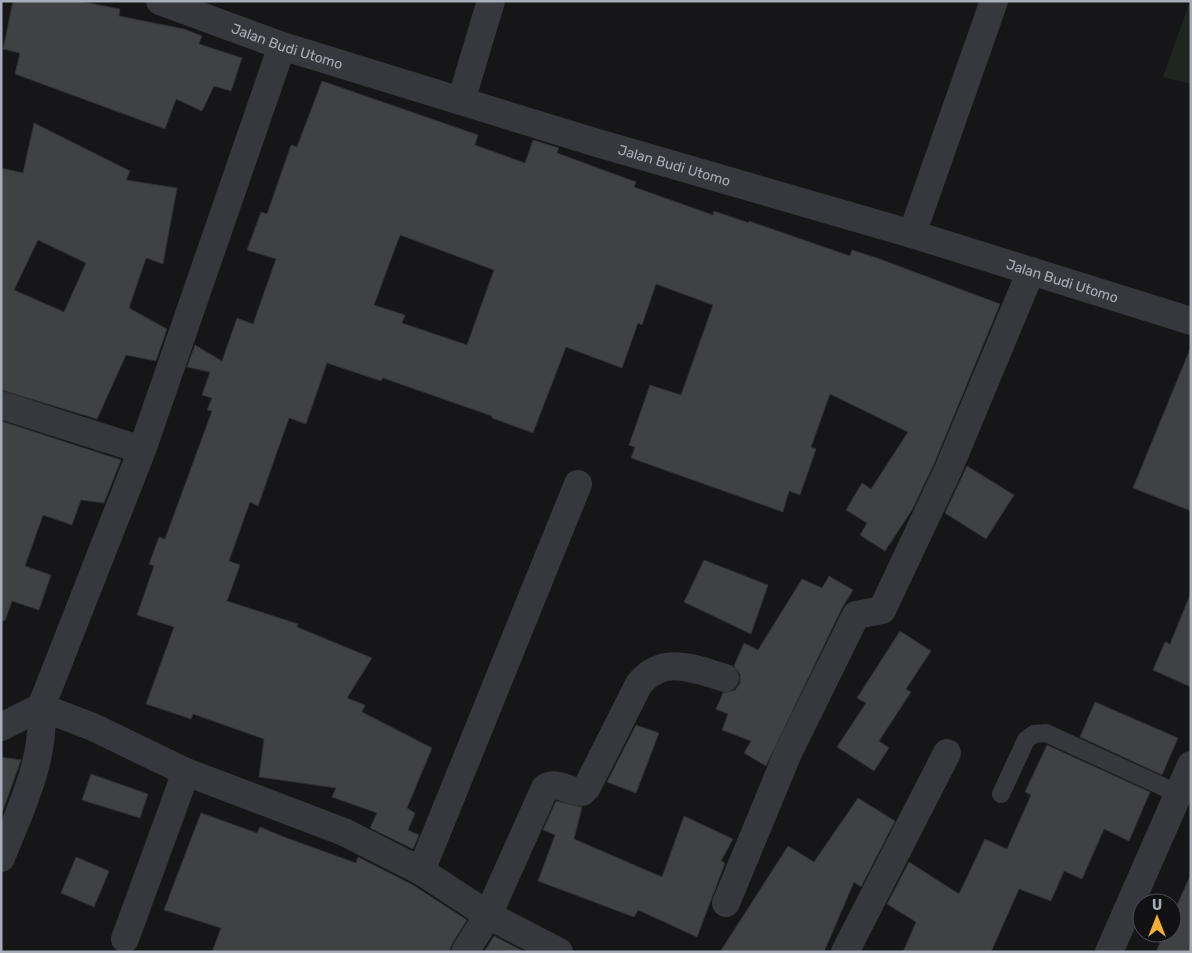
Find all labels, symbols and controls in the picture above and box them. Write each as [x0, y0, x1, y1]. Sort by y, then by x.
street label: Jalan Budi Utomo [229, 20, 345, 73]
street label: Jalan Budi Utomo [616, 141, 733, 190]
street label: Jalan Budi Utomo [1004, 255, 1120, 306]
north arrow [1132, 893, 1182, 943]
text: U [1152, 897, 1162, 914]

